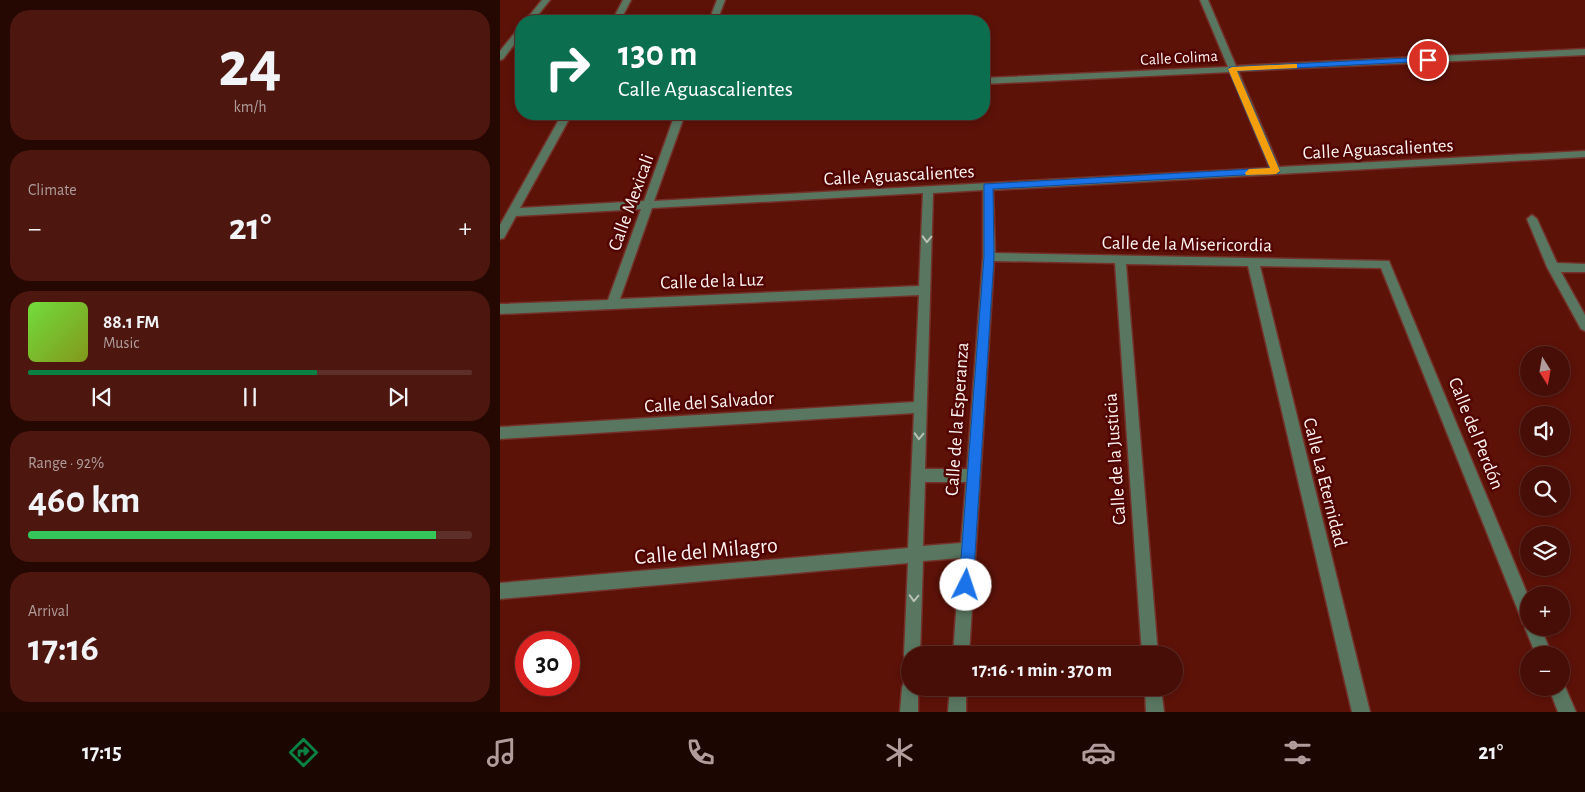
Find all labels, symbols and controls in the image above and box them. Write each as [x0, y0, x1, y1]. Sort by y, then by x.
text: 24 [218, 33, 282, 98]
icon: right [535, 35, 600, 100]
text: 130 m [618, 37, 697, 72]
pin [1407, 39, 1449, 81]
icon: arrive [1414, 46, 1442, 74]
street label: Calle Colima [1140, 48, 1218, 68]
text: Calle Aguascalientes [618, 78, 793, 100]
text: km/h [233, 99, 267, 115]
street label: Calle Aguascalientes [1302, 136, 1454, 163]
street label: Calle Mexicali [605, 152, 658, 253]
street label: Calle Aguascalientes [823, 162, 975, 189]
text: Climate [28, 182, 77, 198]
text: 21° [229, 209, 271, 247]
text: − [28, 215, 41, 243]
text: + [459, 215, 472, 243]
street label: Calle de la Misericordia [1102, 234, 1272, 255]
one-way arrow [921, 235, 932, 243]
street label: Calle de la Luz [660, 270, 764, 293]
text: 88.1 FM [103, 313, 159, 332]
text: Music [103, 335, 139, 351]
street label: Calle de la Esperanza [943, 341, 972, 497]
north arrow [1520, 346, 1570, 396]
map controls [1520, 346, 1570, 696]
street label: Calle del Perdón [1444, 375, 1507, 492]
icon: previous [88, 383, 116, 411]
icon: pause [236, 383, 264, 411]
icon: next [384, 383, 412, 411]
street label: Calle del Salvador [644, 388, 775, 417]
street label: Calle de la Justicia [1101, 392, 1130, 525]
button: sound [1520, 406, 1570, 456]
street label: Calle La Eternidad [1299, 416, 1350, 549]
one-way arrow [914, 432, 925, 440]
text: Range · 92% [28, 455, 104, 471]
button: search [1520, 466, 1570, 516]
text: 460 km [28, 482, 140, 520]
button: layers [1520, 526, 1570, 576]
street label: Calle del Milagro [634, 534, 779, 568]
position arrow [939, 558, 991, 610]
button: + [1520, 586, 1570, 636]
one-way arrow [908, 595, 919, 603]
text: Arrival [28, 603, 69, 619]
text: 17:16 [28, 630, 99, 668]
speed limit sign: 30 [515, 631, 580, 696]
button: − [1520, 646, 1570, 696]
text: 17:16 · 1 min · 370 m [972, 661, 1112, 680]
icon: directions [286, 735, 321, 770]
icon: music [484, 735, 519, 770]
icon: phone [683, 735, 718, 770]
icon: climate [882, 735, 917, 770]
icon: car [1081, 735, 1116, 770]
icon: filters [1280, 735, 1315, 770]
text: 17:15 [82, 741, 122, 763]
text: 21° [1478, 741, 1503, 763]

